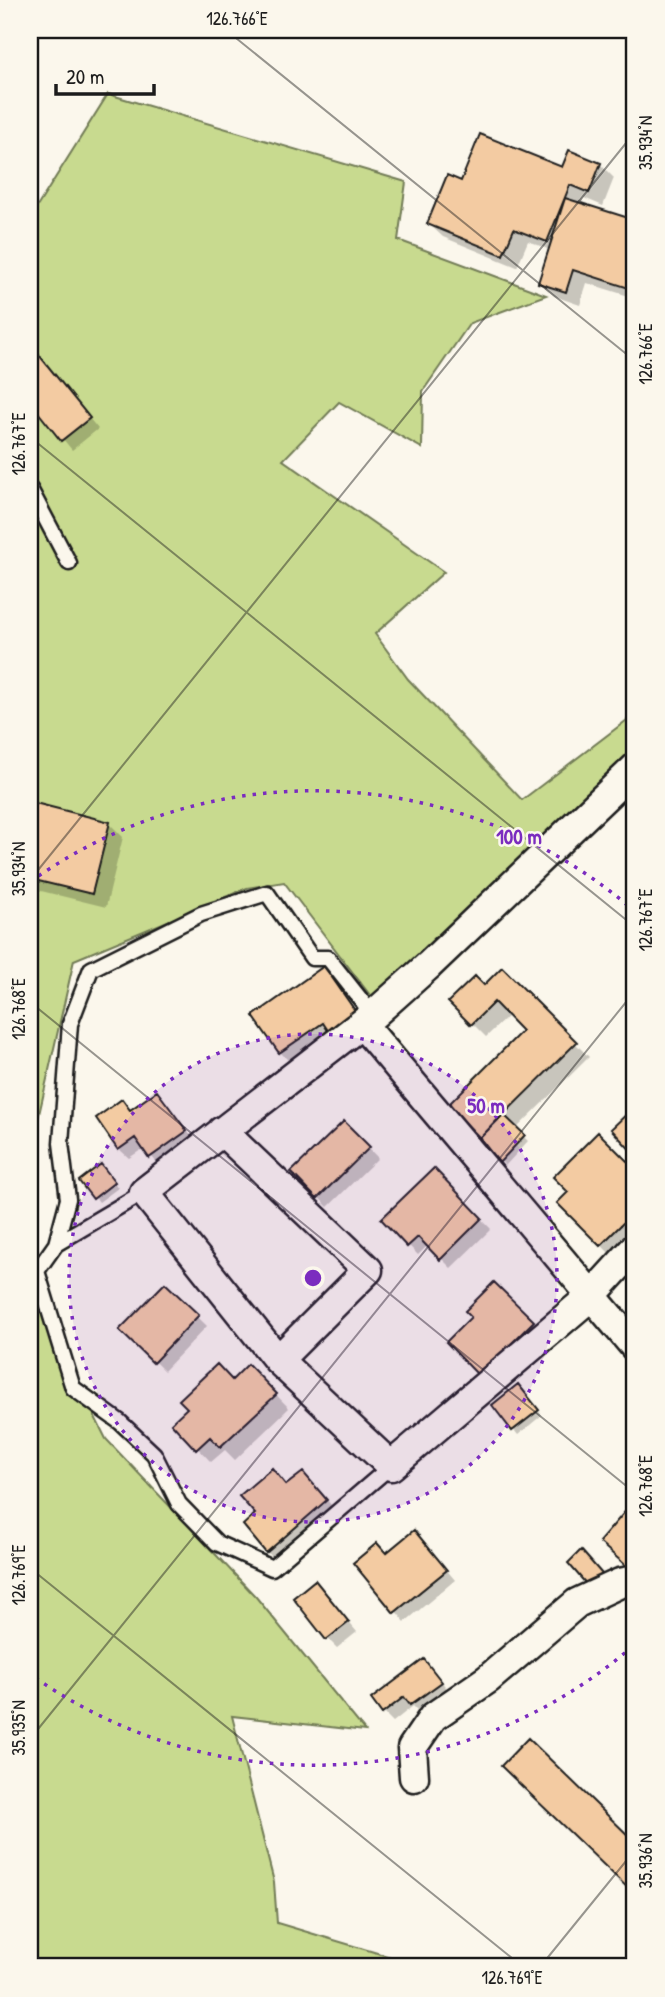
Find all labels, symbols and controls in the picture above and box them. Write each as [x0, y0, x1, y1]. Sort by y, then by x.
text: 126.766°E [206, 6, 268, 31]
scale bar [56, 52, 154, 96]
text: 20 m [66, 62, 104, 91]
text: 35.934°N [633, 116, 658, 170]
text: 126.766°E [633, 323, 658, 385]
text: 126.767°E [6, 412, 31, 476]
text: 100 m [496, 822, 542, 851]
text: 35.934°N [6, 842, 31, 896]
text: 126.767°E [633, 888, 658, 952]
text: 126.768°E [6, 978, 31, 1040]
text: 50 m [467, 1091, 505, 1120]
centre of rings [301, 1266, 325, 1290]
text: 126.768°E [633, 1455, 658, 1517]
text: 126.769°E [6, 1545, 31, 1605]
text: 35.935°N [6, 1700, 31, 1756]
text: 35.936°N [633, 1833, 658, 1889]
text: 126.769°E [482, 1965, 542, 1990]

